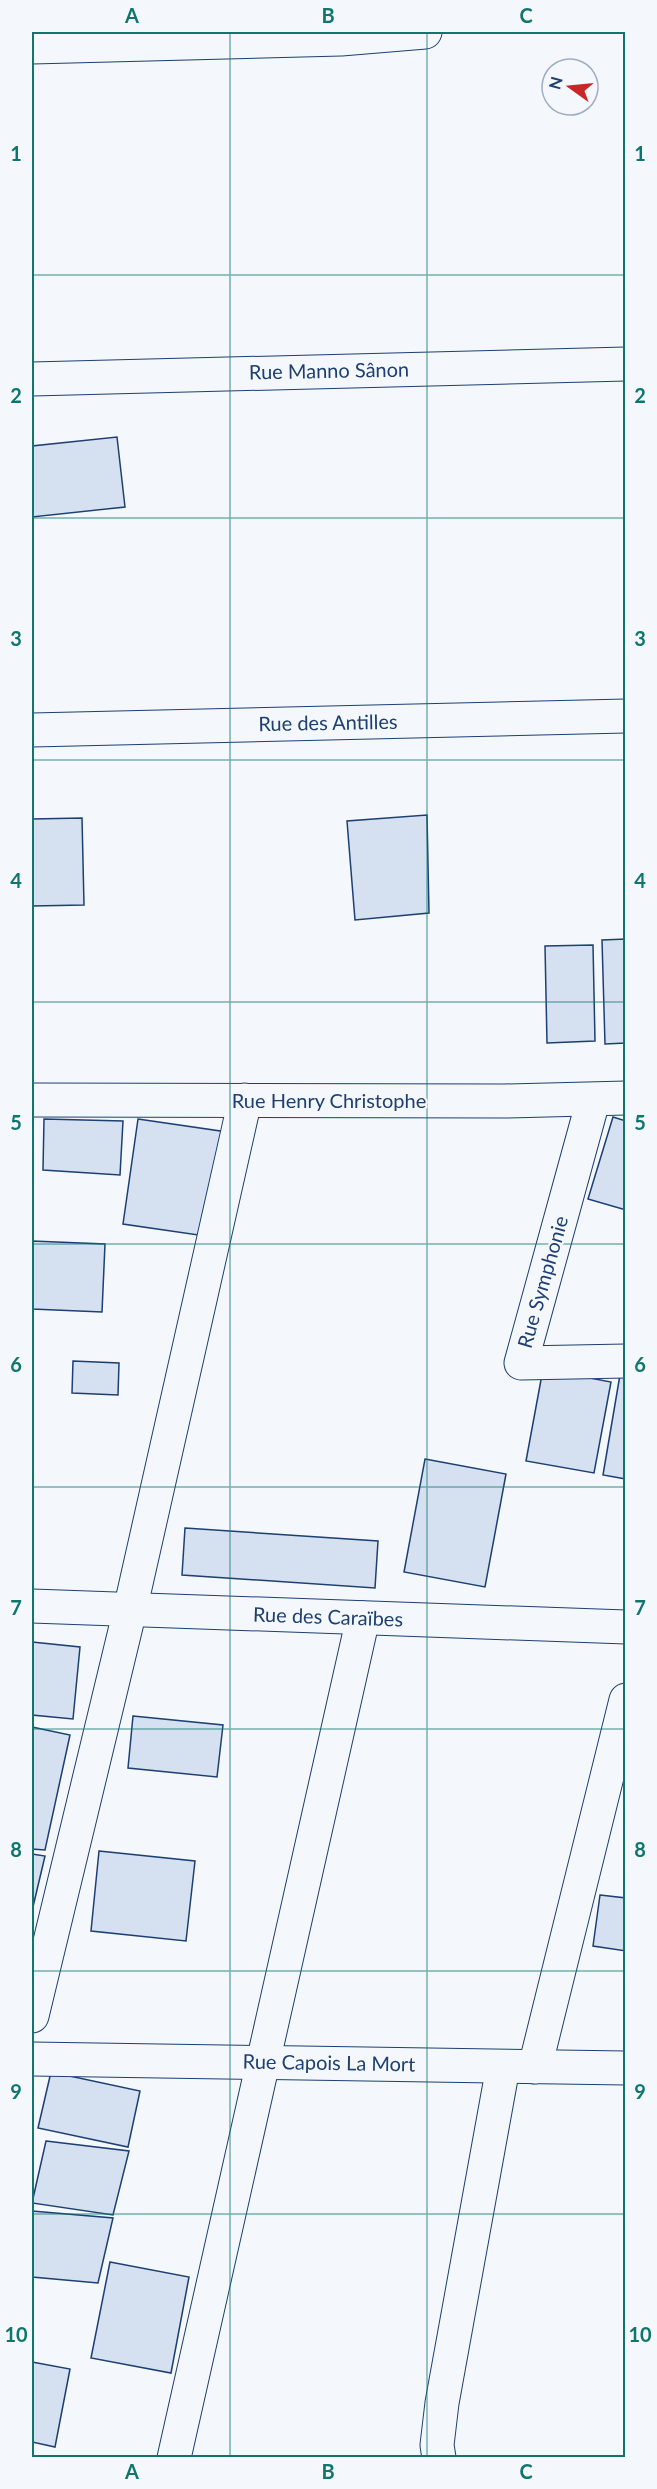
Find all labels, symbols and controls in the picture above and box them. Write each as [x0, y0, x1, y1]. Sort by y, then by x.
text: A [124, 3, 139, 27]
text: B [321, 3, 335, 27]
text: C [519, 3, 533, 27]
north arrow [540, 57, 600, 117]
text: N [544, 75, 566, 91]
text: 1 [10, 141, 22, 165]
text: 1 [634, 141, 646, 165]
street label: Rue Manno Sânon [249, 357, 409, 383]
text: 2 [10, 383, 22, 407]
text: 2 [634, 383, 646, 407]
text: 3 [10, 626, 22, 650]
text: 3 [634, 626, 646, 650]
street label: Rue des Antilles [258, 709, 398, 735]
text: 4 [10, 868, 22, 892]
text: 4 [634, 868, 646, 892]
street label: Rue Henry Christophe [232, 1088, 426, 1112]
text: 5 [10, 1110, 22, 1134]
text: 5 [634, 1110, 646, 1134]
street label: Rue Symphonie [512, 1213, 572, 1351]
text: 6 [10, 1352, 22, 1376]
text: 6 [634, 1352, 646, 1376]
text: 7 [10, 1595, 22, 1619]
text: 7 [634, 1595, 646, 1619]
street label: Rue des Caraïbes [253, 1601, 403, 1631]
text: 8 [10, 1837, 22, 1861]
text: 8 [634, 1837, 646, 1861]
street label: Rue Capois La Mort [242, 2048, 416, 2076]
text: 9 [10, 2079, 22, 2103]
text: 9 [634, 2079, 646, 2103]
text: 10 [4, 2322, 28, 2346]
text: 10 [628, 2322, 652, 2346]
text: A [124, 2459, 139, 2483]
text: B [321, 2459, 335, 2483]
text: C [519, 2459, 533, 2483]

